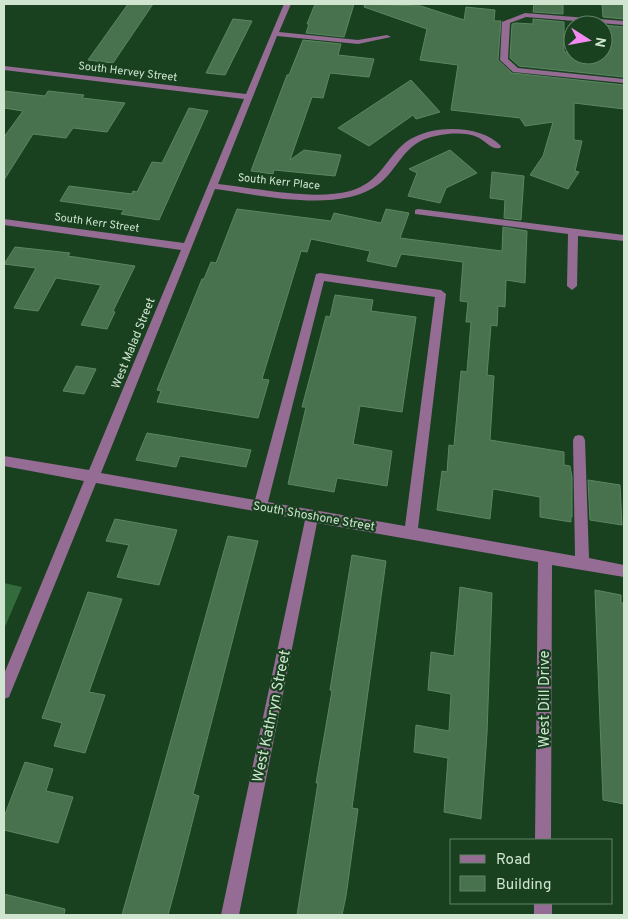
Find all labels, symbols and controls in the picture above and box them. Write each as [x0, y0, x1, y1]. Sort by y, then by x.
north arrow [563, 15, 613, 65]
text: N [590, 36, 609, 49]
street label: South Hervey Street [78, 59, 178, 85]
street label: South Kerr Place [237, 171, 321, 193]
street label: South Kerr Street [53, 210, 140, 236]
street label: West Malad Street [108, 295, 159, 391]
street label: South Shoshone Street [252, 498, 376, 536]
street label: West Kathryn Street [249, 648, 296, 784]
street label: West Dill Drive [536, 650, 555, 748]
legend [450, 839, 613, 904]
text: Road [496, 851, 531, 870]
text: Building [496, 876, 551, 895]

